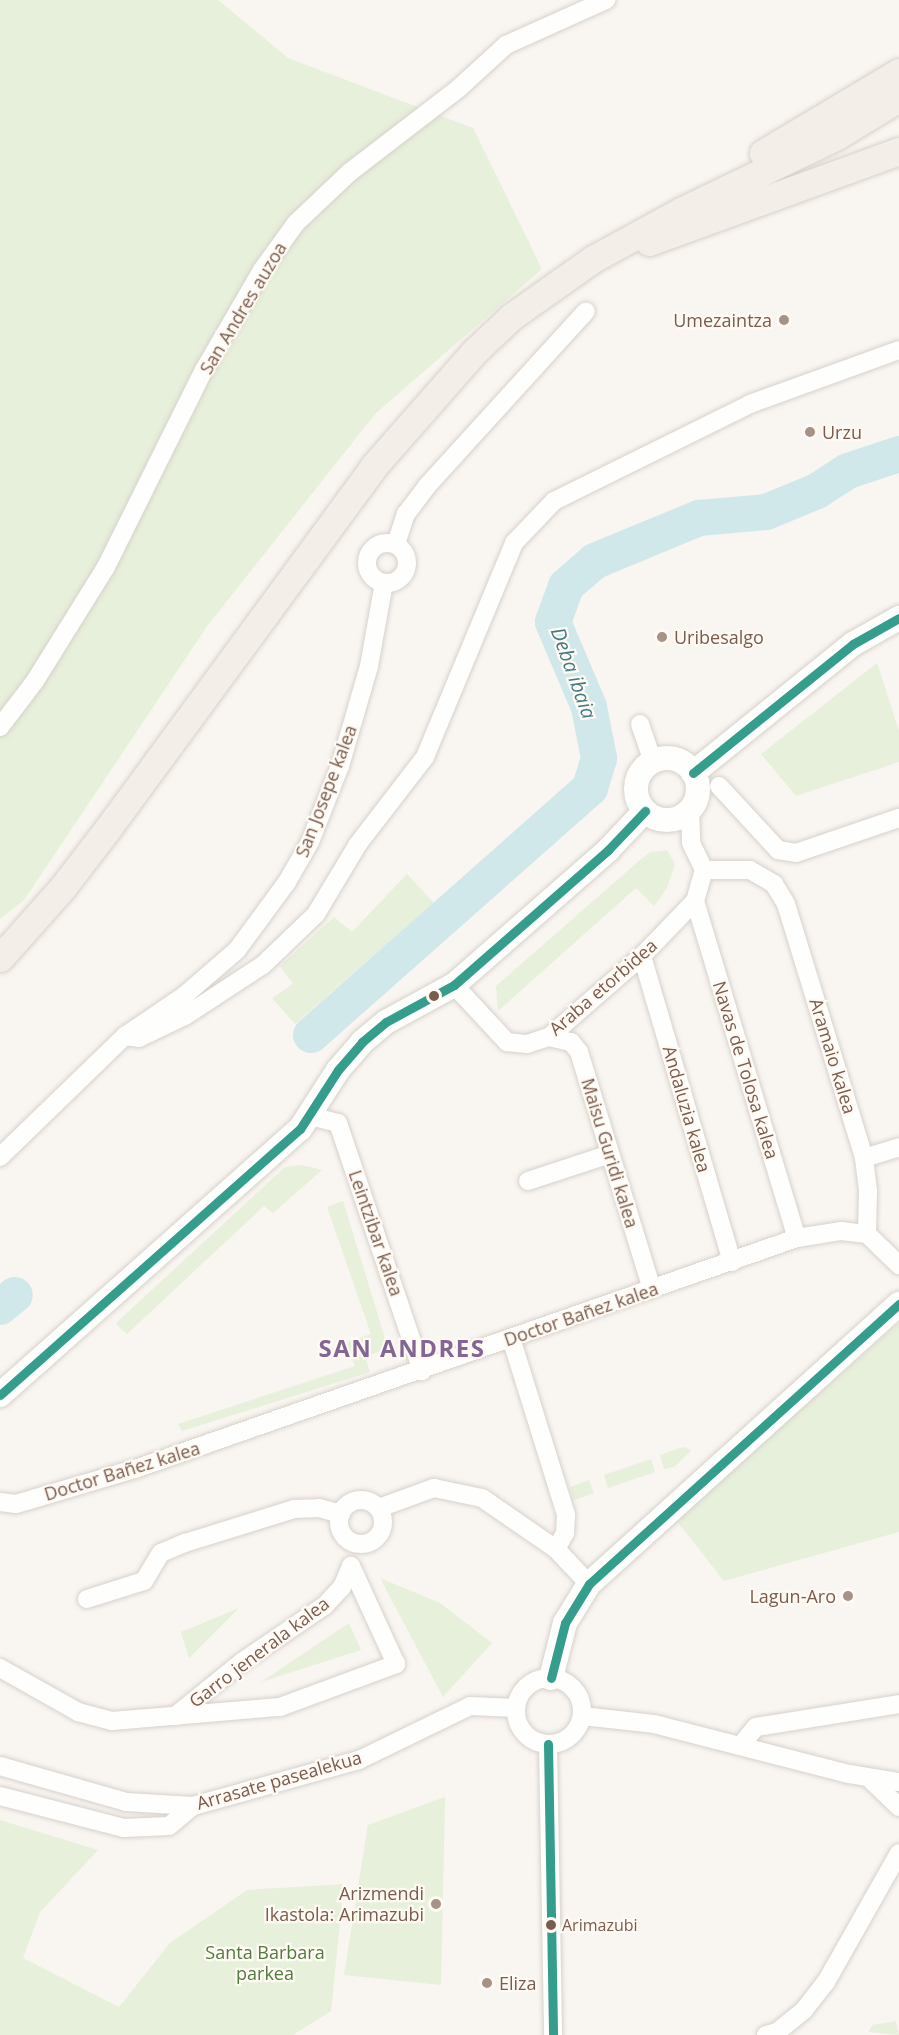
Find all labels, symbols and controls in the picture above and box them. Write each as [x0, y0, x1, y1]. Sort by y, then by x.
street label: San Andres auzoa [195, 238, 291, 378]
place label: Umezaintza [673, 309, 772, 331]
marker: Umezaintza [777, 313, 791, 327]
place label: Urzu [822, 421, 862, 443]
marker: Urzu [803, 425, 817, 439]
water label: Deba ibaia [546, 624, 602, 722]
place label: Uribesalgo [674, 626, 764, 648]
marker: Uribesalgo [655, 630, 669, 644]
street label: San Josepe kalea [291, 722, 361, 860]
street label: Araba etorbidea [545, 934, 661, 1040]
street label: Navas de Tolosa kalea [709, 978, 783, 1162]
unlabelled marker [428, 990, 440, 1002]
street label: Aramaio kalea [805, 996, 861, 1116]
street label: Andaluzia kalea [659, 1043, 715, 1175]
street label: Maisu Guridi kalea [577, 1076, 643, 1230]
street label: Leintzibar kalea [344, 1167, 408, 1299]
street label: Doctor Bañez kalea [501, 1277, 661, 1351]
district label: SAN ANDRES [319, 1334, 485, 1362]
street label: Doctor Bañez kalea [41, 1437, 203, 1505]
place label: Lagun-Aro [749, 1585, 836, 1607]
marker: Lagun-Aro [841, 1589, 855, 1603]
street label: Garro jenerala kalea [185, 1592, 333, 1712]
street label: Arrasate pasealekua [194, 1746, 364, 1814]
place label: Arizmendi Ikastola: Arimazubi [265, 1883, 424, 1926]
marker: Arizmendi Ikastola: Arimazubi [429, 1897, 443, 1911]
place label: Arimazubi [562, 1915, 638, 1935]
marker: Arimazubi [545, 1919, 557, 1931]
park label: Santa Barbara parkea [205, 1942, 325, 1984]
place label: Eliza [499, 1972, 537, 1994]
marker: Eliza [480, 1976, 494, 1990]

